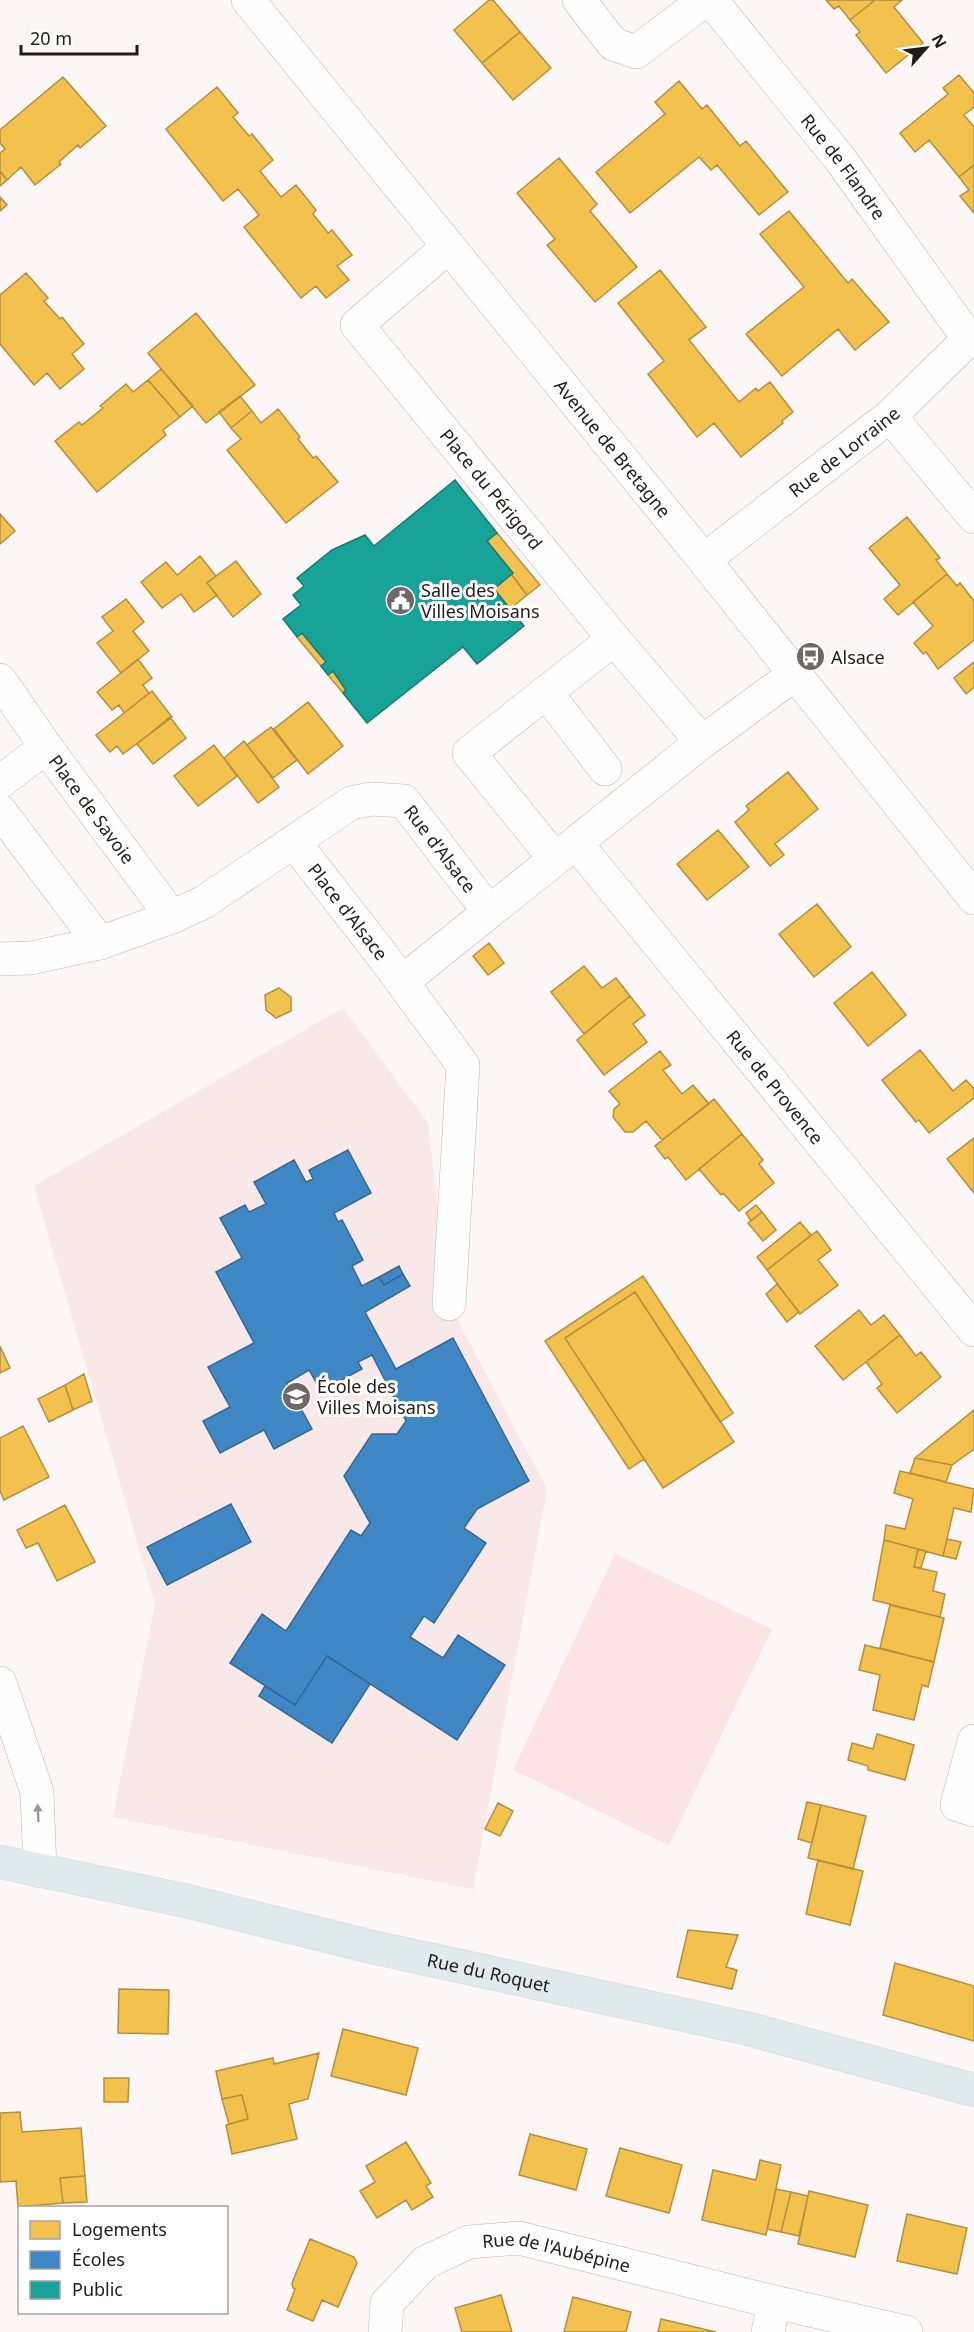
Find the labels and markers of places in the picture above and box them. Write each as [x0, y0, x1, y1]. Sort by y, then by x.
place label: Salle des Villes Moisans [421, 578, 540, 623]
public building icon: Salle des Villes Moisans [384, 584, 416, 616]
bus stop icon: Alsace [794, 641, 826, 673]
place label: Alsace [831, 645, 885, 669]
place label: École des Villes Moisans [317, 1374, 436, 1419]
school or university icon: École des Villes Moisans [280, 1380, 312, 1412]

